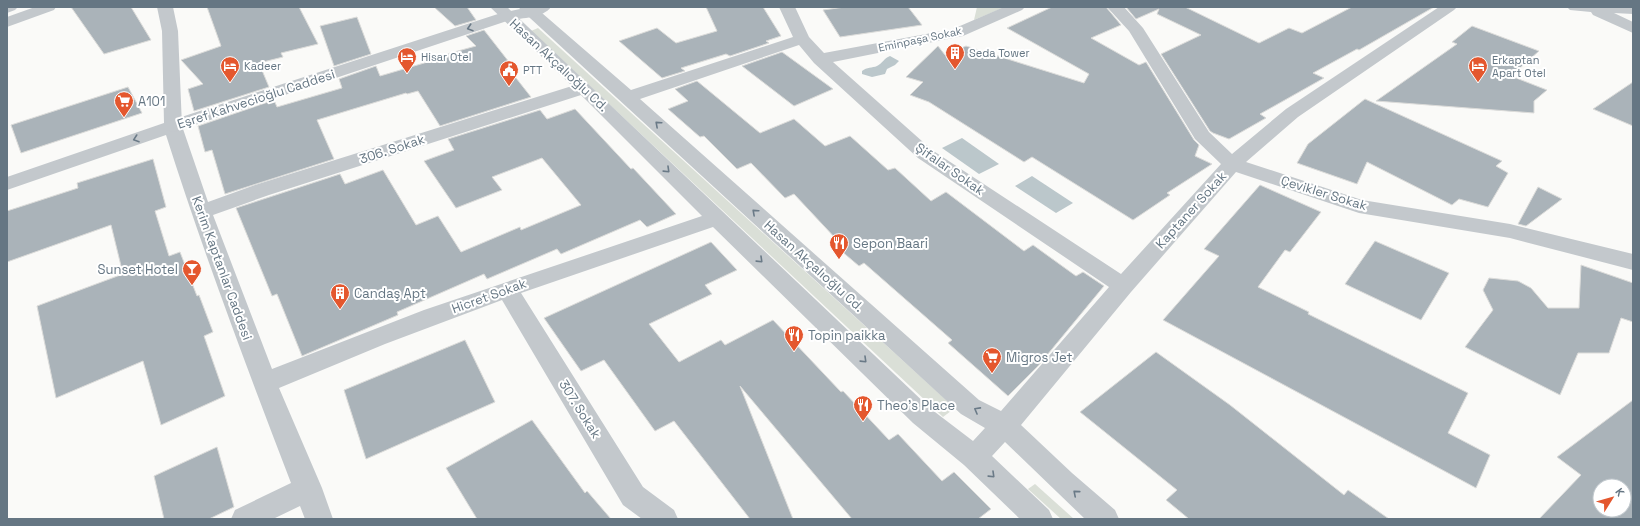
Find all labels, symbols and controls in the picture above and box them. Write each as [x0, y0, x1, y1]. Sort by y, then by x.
street label: Hasan Akçalıoğlu Cd. [506, 15, 612, 115]
one-way arrow [466, 23, 473, 32]
street label: Eminpaşa Sokak [877, 23, 963, 55]
building icon: Seda Tower [944, 42, 966, 70]
hotel icon: Hisar Otel [396, 46, 418, 74]
place label: Seda Tower [969, 46, 1030, 60]
place label: Hisar Otel [421, 50, 471, 64]
place label: Erkaptan Apart Otel [1492, 53, 1546, 80]
hotel icon: Kadeer [219, 55, 241, 83]
hotel icon: Erkaptan Apart Otel [1467, 55, 1489, 83]
place label: Kadeer [244, 59, 281, 73]
public building icon: PTT [498, 59, 520, 87]
place label: PTT [523, 63, 543, 77]
street label: Eşref Kahvecioğlu Caddesi [175, 65, 337, 133]
supermarket icon: A101 [113, 90, 135, 118]
place label: A101 [138, 93, 165, 110]
one-way arrow [656, 122, 663, 129]
street label: 306. Sokak [357, 130, 427, 168]
one-way arrow [133, 135, 140, 143]
street label: Şifalar Sokak [912, 139, 988, 199]
one-way arrow [662, 165, 670, 173]
street label: Kaptaner Sokak [1152, 168, 1230, 252]
street label: Çevikler Sokak [1279, 172, 1369, 214]
street label: Kerim Kaptanlar Caddesi [188, 194, 256, 342]
one-way arrow [752, 209, 760, 216]
street label: Hasan Akçalıoğlu Cd. [760, 217, 868, 315]
restaurant icon: Sepon Baari [828, 232, 850, 260]
place label: Sepon Baari [853, 235, 928, 252]
one-way arrow [756, 256, 763, 263]
bar icon: Sunset Hotel [181, 258, 203, 286]
place label: Sunset Hotel [98, 261, 178, 278]
street label: Hicret Sokak [449, 275, 529, 317]
building icon: Candaş Apt [329, 282, 351, 310]
place label: Candaş Apt [354, 285, 426, 302]
restaurant icon: Topin paikka [783, 324, 805, 352]
place label: Topin paikka [808, 327, 886, 344]
supermarket icon: Migros Jet [981, 346, 1003, 374]
place label: Migros Jet [1006, 349, 1072, 366]
one-way arrow [859, 355, 867, 363]
street label: 307. Sokak [555, 377, 605, 441]
restaurant icon: Theo’s Place [852, 394, 874, 422]
place label: Theo’s Place [877, 397, 955, 414]
one-way arrow [973, 408, 981, 415]
one-way arrow [987, 470, 995, 478]
north arrow [1592, 478, 1632, 518]
text: K [1612, 485, 1628, 499]
one-way arrow [1073, 491, 1080, 498]

